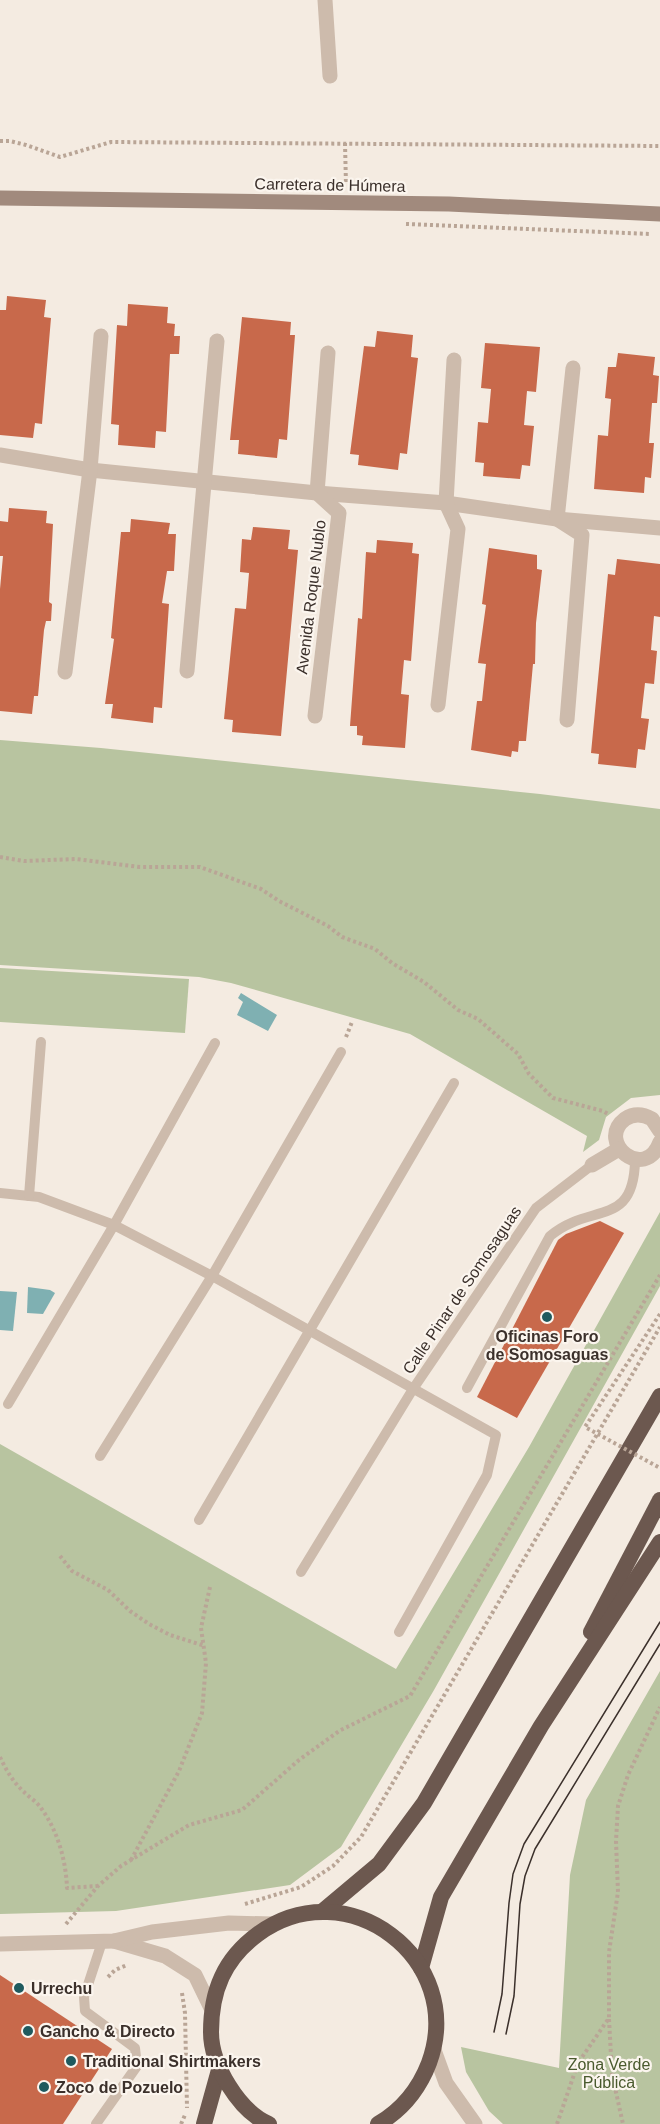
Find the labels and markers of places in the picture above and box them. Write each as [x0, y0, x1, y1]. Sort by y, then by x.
marker: Oficinas Foro de Somosaguas [540, 1310, 554, 1324]
place label: Oficinas Foro de Somosaguas [486, 1328, 608, 1363]
place label: Urrechu [31, 1980, 92, 1997]
marker: Urrechu [12, 1981, 26, 1995]
place label: Gancho & Directo [40, 2023, 175, 2040]
marker: Gancho & Directo [21, 2024, 35, 2038]
place label: Traditional Shirtmakers [83, 2053, 261, 2070]
marker: Traditional Shirtmakers [64, 2054, 78, 2068]
place label: Zoco de Pozuelo [56, 2079, 183, 2096]
marker: Zoco de Pozuelo [37, 2080, 51, 2094]

